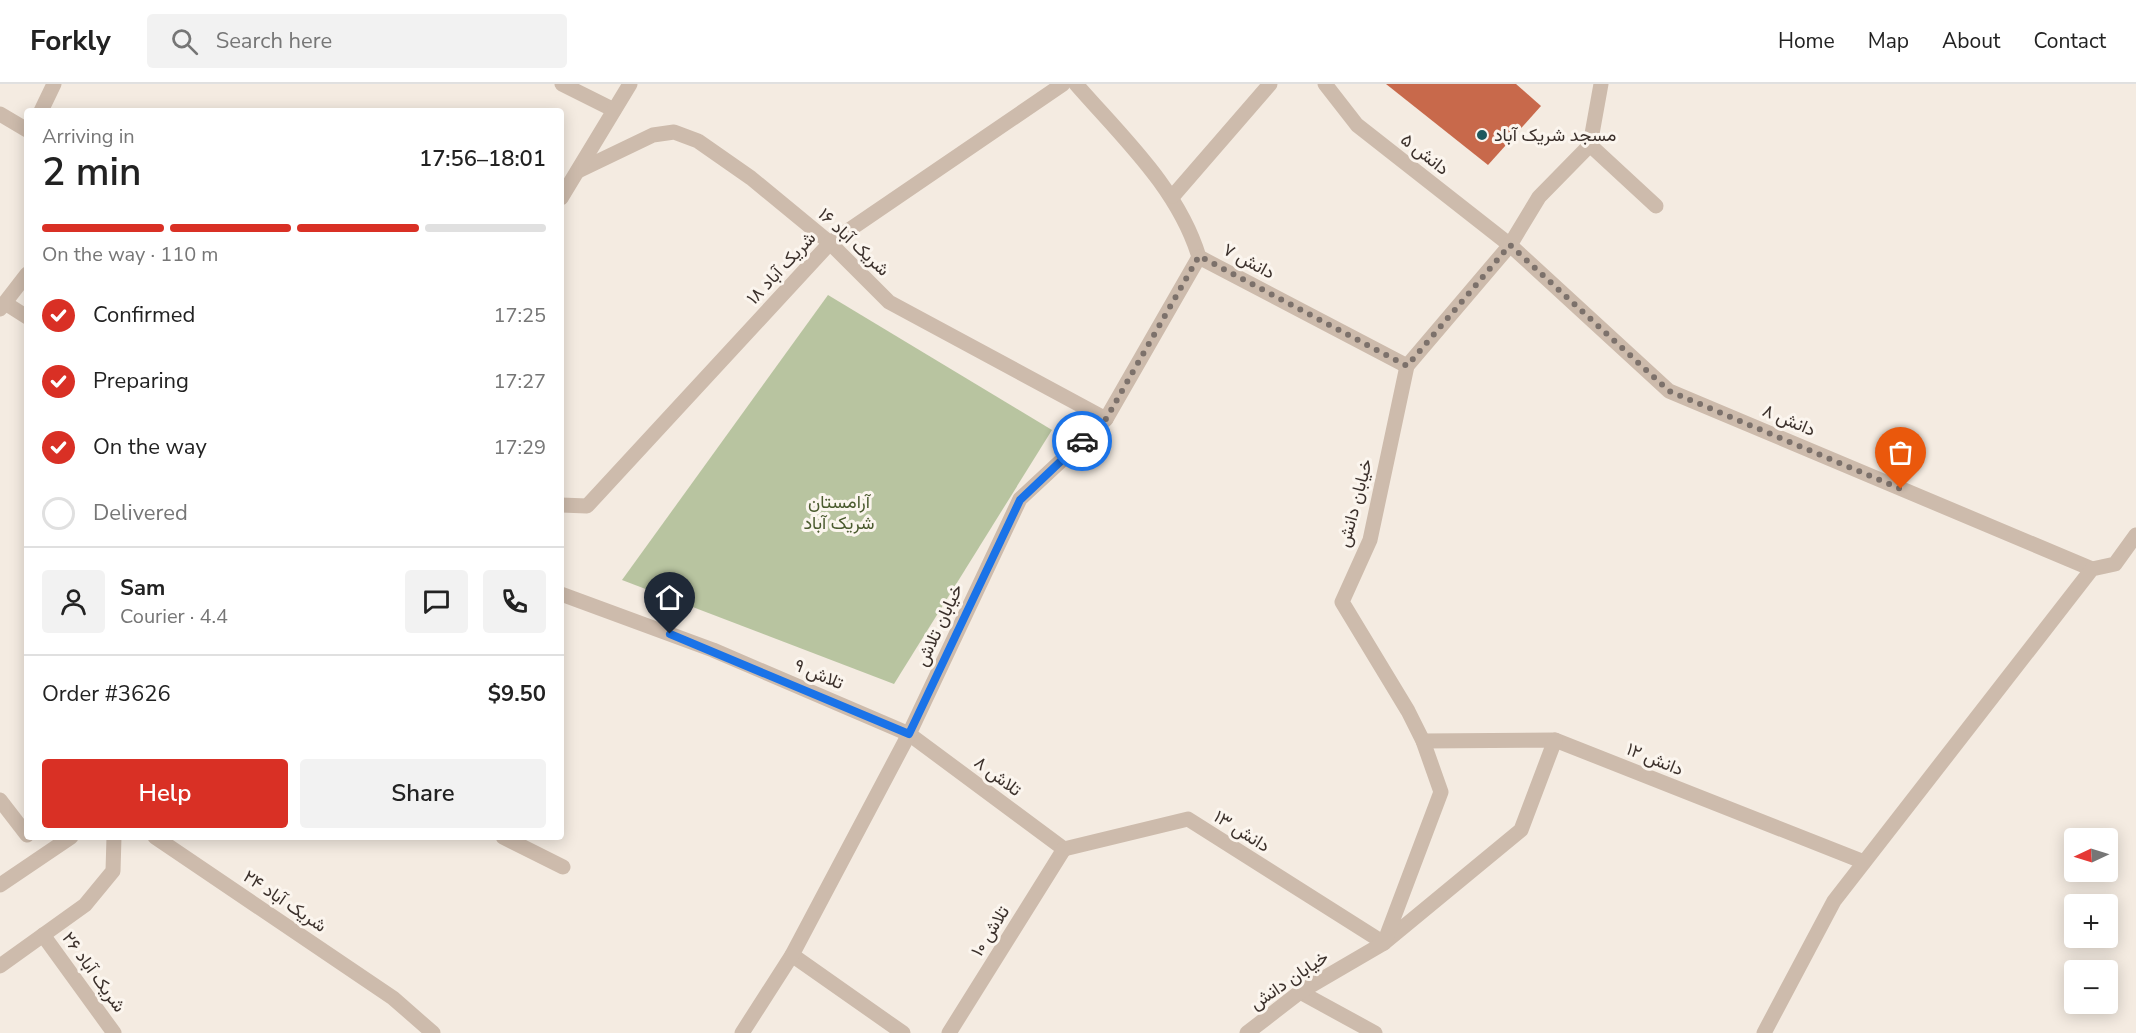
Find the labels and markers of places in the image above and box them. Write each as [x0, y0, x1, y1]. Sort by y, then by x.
place label: مسجد شریک آباد [1494, 123, 1616, 147]
marker: مسجد شریک آباد [1475, 128, 1489, 142]
pin [1875, 427, 1926, 489]
pin [644, 572, 695, 634]

